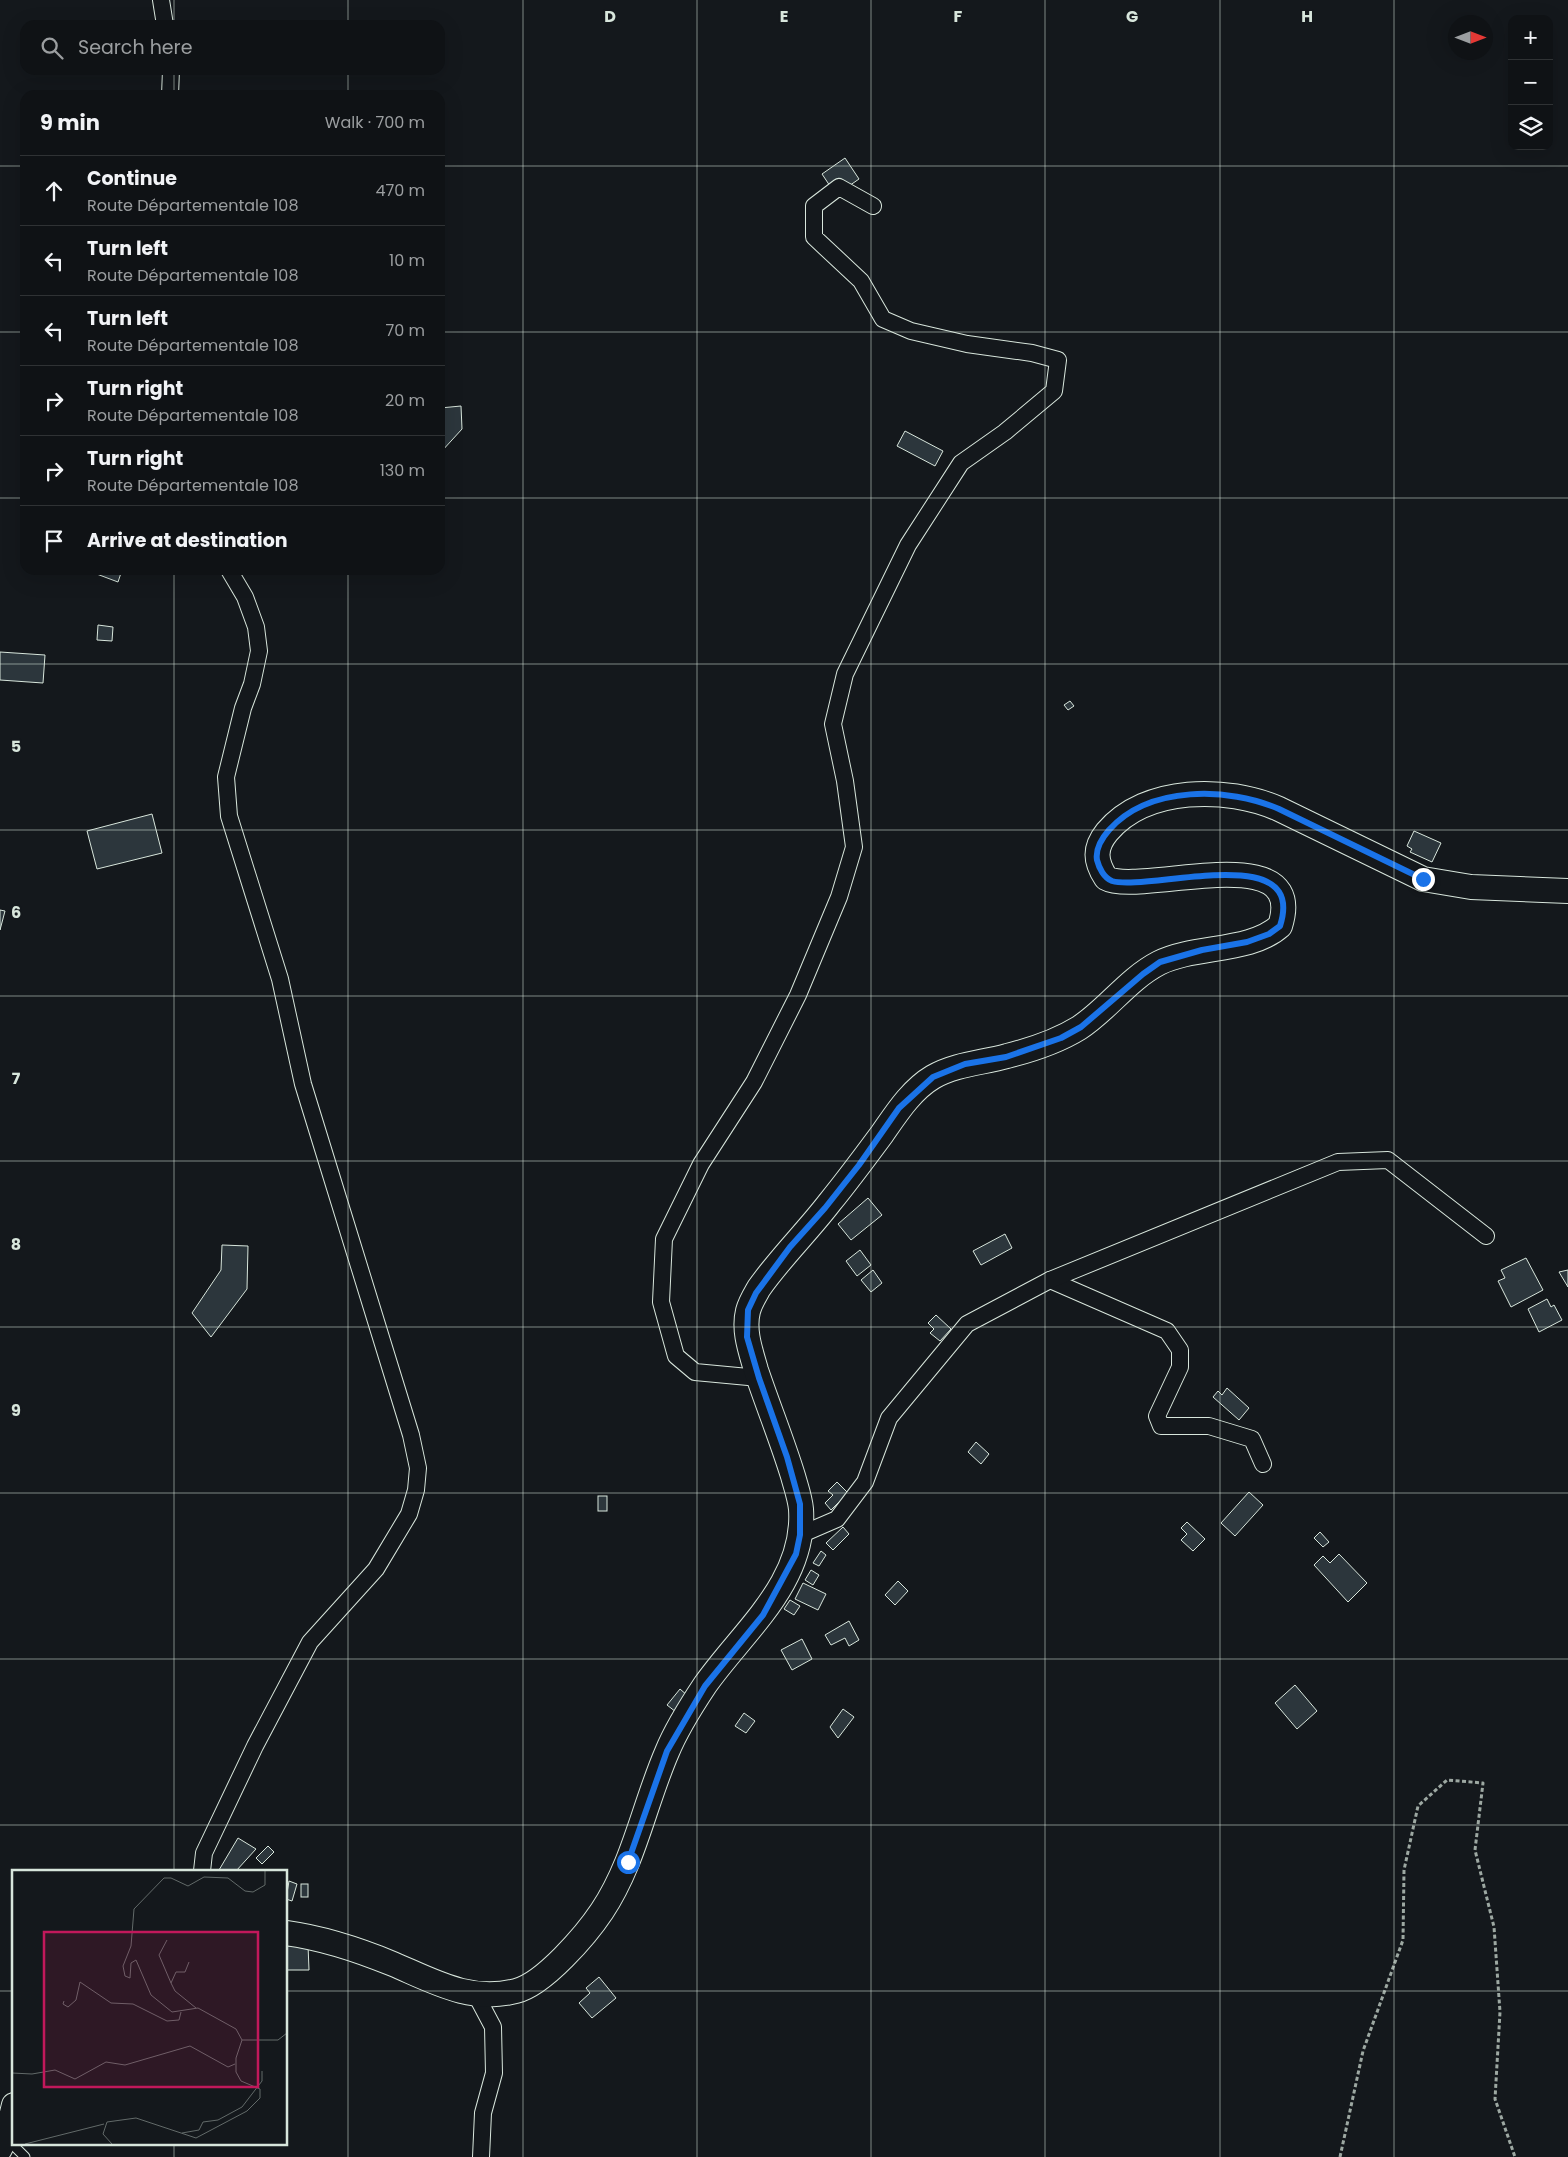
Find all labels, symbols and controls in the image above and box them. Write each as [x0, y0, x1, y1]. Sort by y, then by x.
text: D [604, 5, 616, 28]
text: E [780, 5, 788, 28]
text: F [954, 5, 963, 28]
text: G [1126, 5, 1138, 28]
text: H [1301, 5, 1313, 28]
north arrow [1448, 15, 1493, 60]
map controls [1508, 15, 1553, 150]
button: + [1508, 15, 1553, 60]
search box [20, 20, 445, 75]
icon: search [38, 34, 66, 62]
text: Search here [78, 34, 192, 61]
button: − [1508, 60, 1553, 105]
button: layers [1508, 105, 1553, 150]
text: 9 min [40, 108, 100, 137]
text: Walk · 700 m [325, 111, 425, 134]
text: Continue [87, 165, 177, 192]
icon: ahead [40, 177, 68, 205]
text: 470 m [375, 179, 425, 202]
text: Route Départementale 108 [87, 194, 298, 217]
text: Turn left [87, 235, 168, 262]
icon: left [40, 247, 68, 275]
text: 10 m [389, 249, 425, 272]
text: Route Départementale 108 [87, 264, 298, 287]
text: Turn left [87, 305, 168, 332]
icon: left [40, 317, 68, 345]
text: 70 m [385, 319, 425, 342]
text: Route Départementale 108 [87, 334, 298, 357]
text: Turn right [87, 375, 183, 402]
icon: right [40, 387, 68, 415]
text: 20 m [385, 389, 425, 412]
text: Route Départementale 108 [87, 404, 298, 427]
text: Turn right [87, 445, 183, 472]
icon: right [40, 457, 68, 485]
text: 130 m [380, 459, 425, 482]
text: Route Départementale 108 [87, 474, 298, 497]
icon: arrive [40, 527, 68, 555]
text: Arrive at destination [87, 527, 288, 554]
text: 5 [11, 735, 21, 758]
route end [1412, 868, 1435, 891]
text: 6 [11, 901, 21, 924]
text: 7 [12, 1067, 21, 1090]
text: 8 [11, 1233, 21, 1256]
text: 9 [11, 1399, 21, 1422]
route start [617, 1851, 640, 1874]
inset map [12, 1870, 288, 2144]

